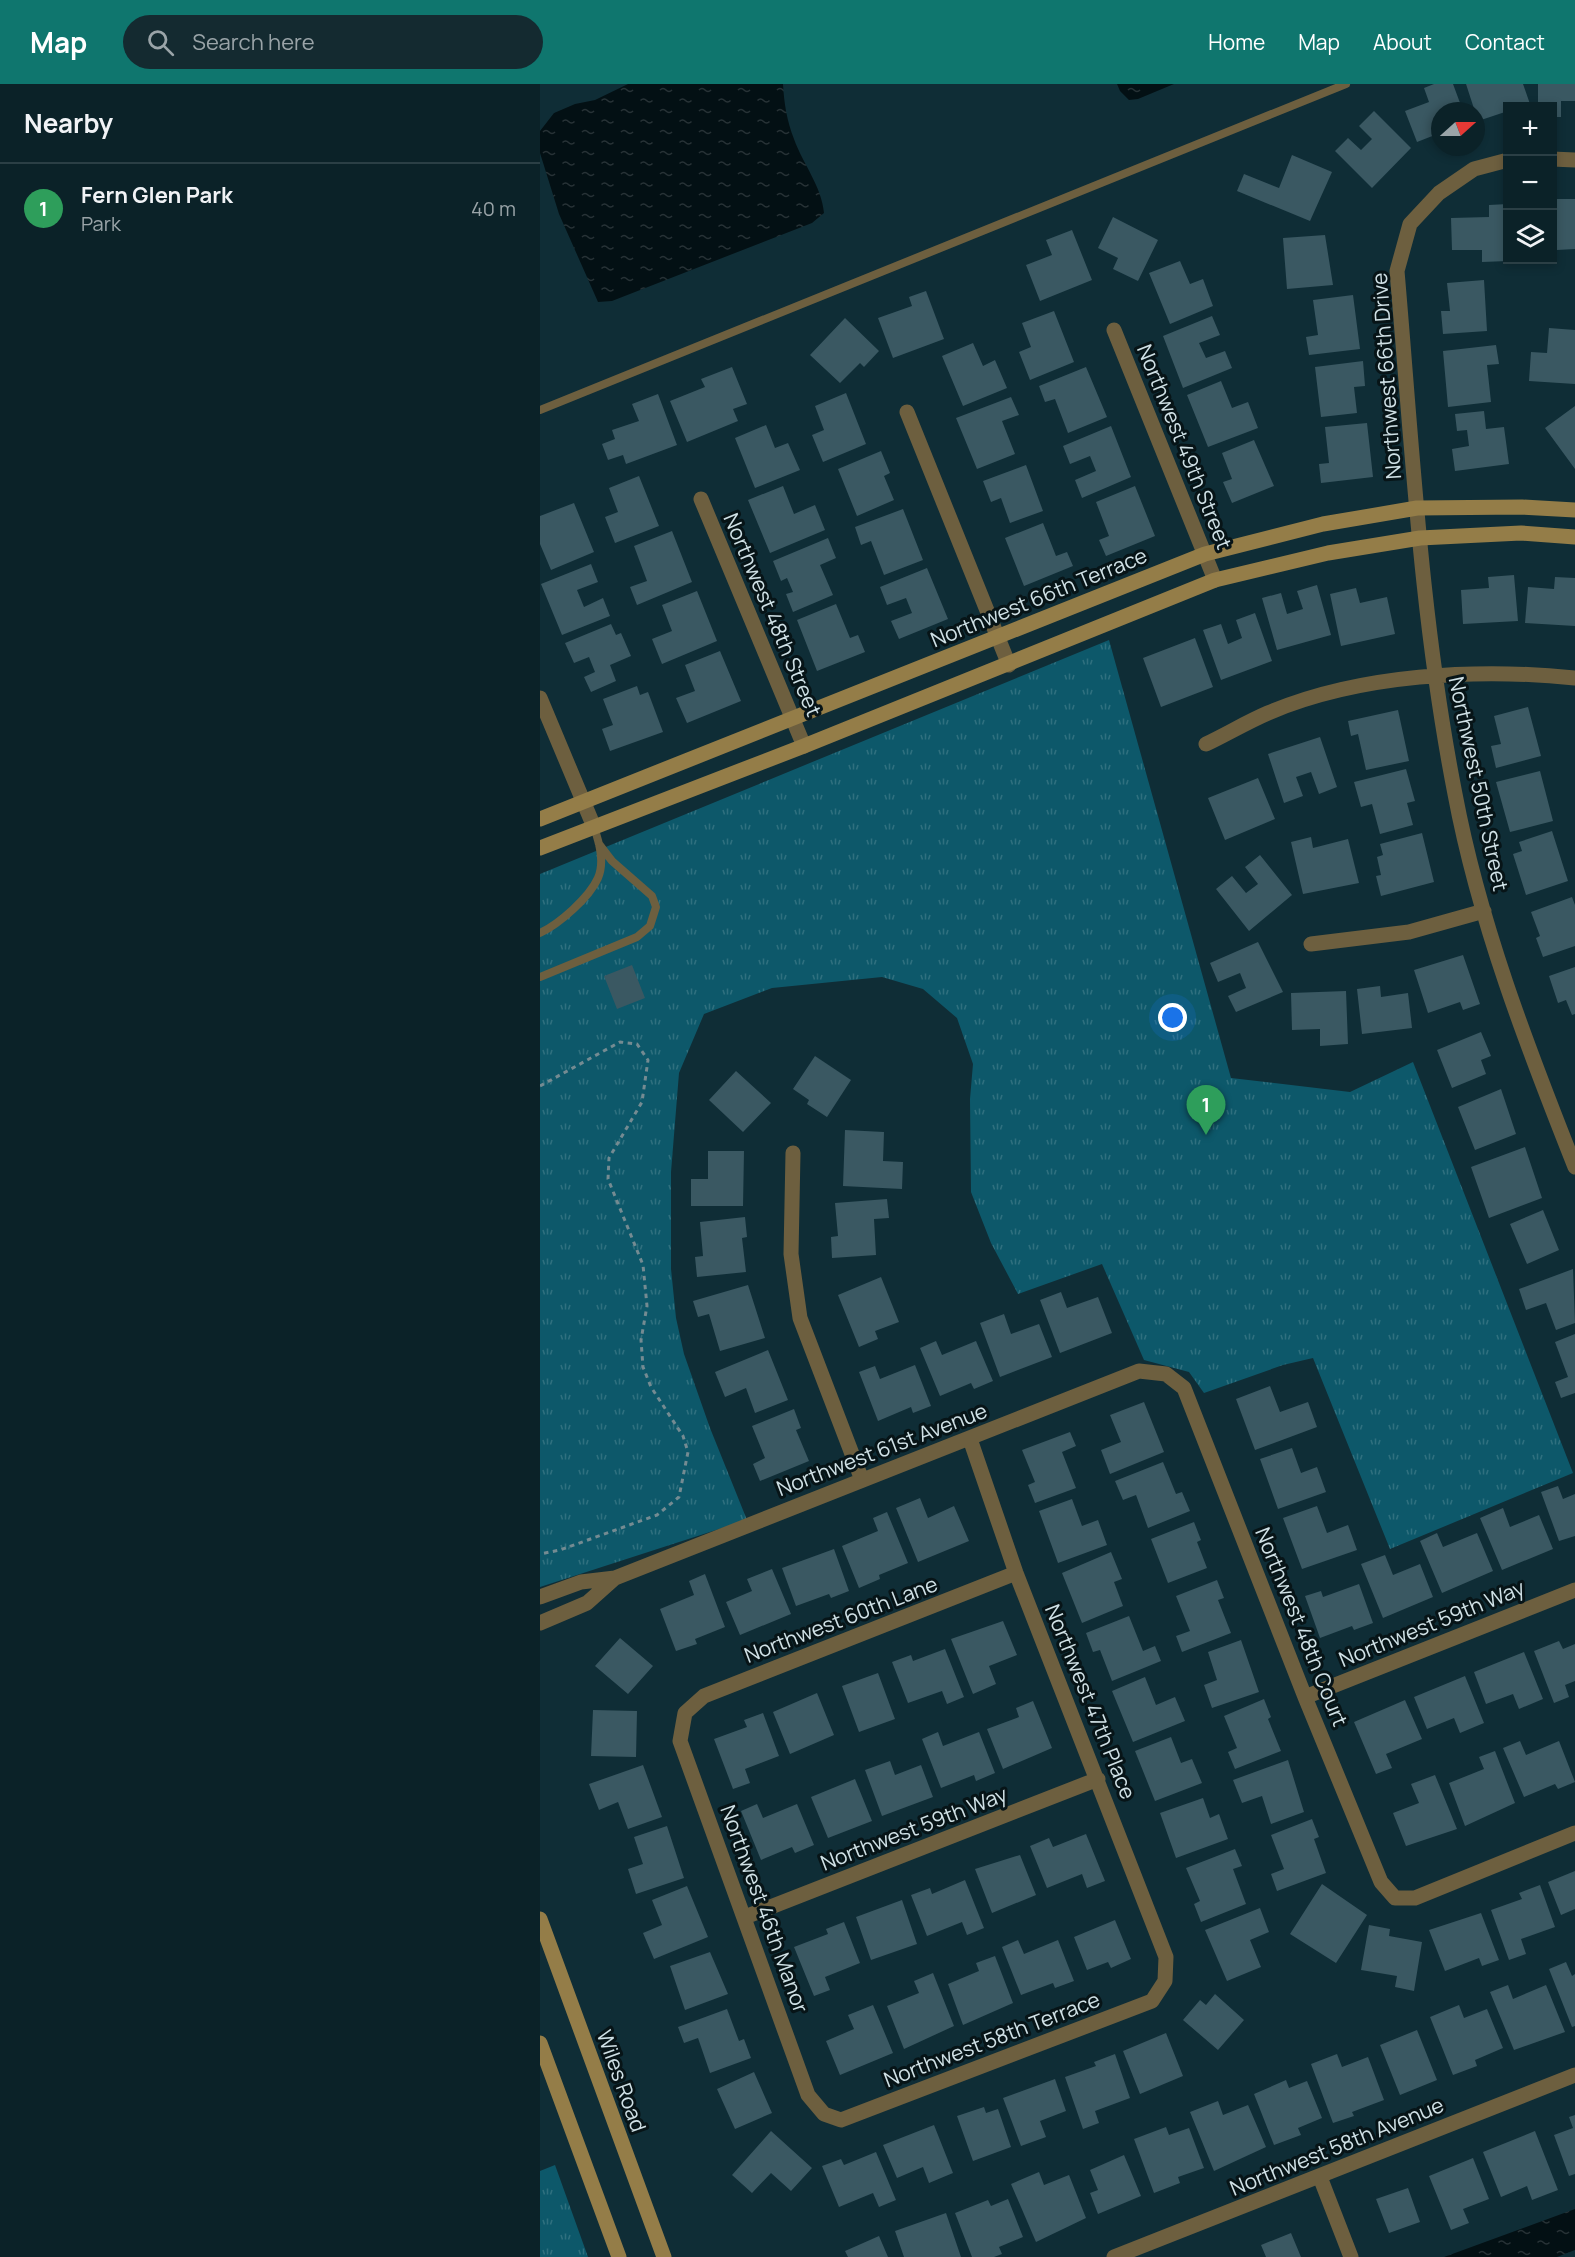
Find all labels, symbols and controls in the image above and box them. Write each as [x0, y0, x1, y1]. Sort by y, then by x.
search box [123, 15, 543, 69]
text: Map [30, 23, 87, 61]
icon: search [144, 26, 177, 59]
text: Search here [192, 27, 315, 57]
text: Home [1208, 28, 1265, 56]
text: Map [1298, 28, 1340, 56]
text: About [1373, 28, 1432, 56]
text: Contact [1465, 28, 1545, 56]
north arrow [1431, 102, 1485, 156]
map controls [1503, 102, 1557, 264]
button: + [1503, 102, 1557, 156]
text: Nearby [24, 105, 113, 141]
button: − [1503, 156, 1557, 210]
text: Fern Glen Park [81, 180, 233, 210]
text: 1 [39, 195, 48, 222]
text: 40 m [471, 195, 516, 222]
text: Park [81, 210, 121, 237]
button: layers [1503, 210, 1557, 264]
street label: Northwest 66th Drive [1365, 272, 1407, 480]
street label: Northwest 49th Street [1131, 340, 1239, 553]
street label: Northwest 48th Street [717, 509, 828, 721]
street label: Northwest 66th Terrace [926, 541, 1151, 653]
street label: Northwest 50th Street [1443, 674, 1515, 894]
your location [1158, 1003, 1187, 1032]
pin: 1 [1186, 1086, 1226, 1135]
street label: Northwest 61st Avenue [772, 1396, 991, 1502]
street label: Northwest 48th Court [1249, 1523, 1355, 1730]
street label: Northwest 60th Lane [740, 1569, 941, 1669]
street label: Northwest 59th Way [1335, 1573, 1529, 1673]
street label: Northwest 47th Place [1039, 1600, 1143, 1803]
street label: Northwest 59th Way [816, 1780, 1011, 1877]
street label: Northwest 46th Manor [714, 1801, 816, 2017]
street label: Northwest 58th Terrace [880, 1985, 1104, 2093]
street label: Wiles Road [591, 2026, 653, 2135]
street label: Northwest 58th Avenue [1226, 2090, 1448, 2202]

